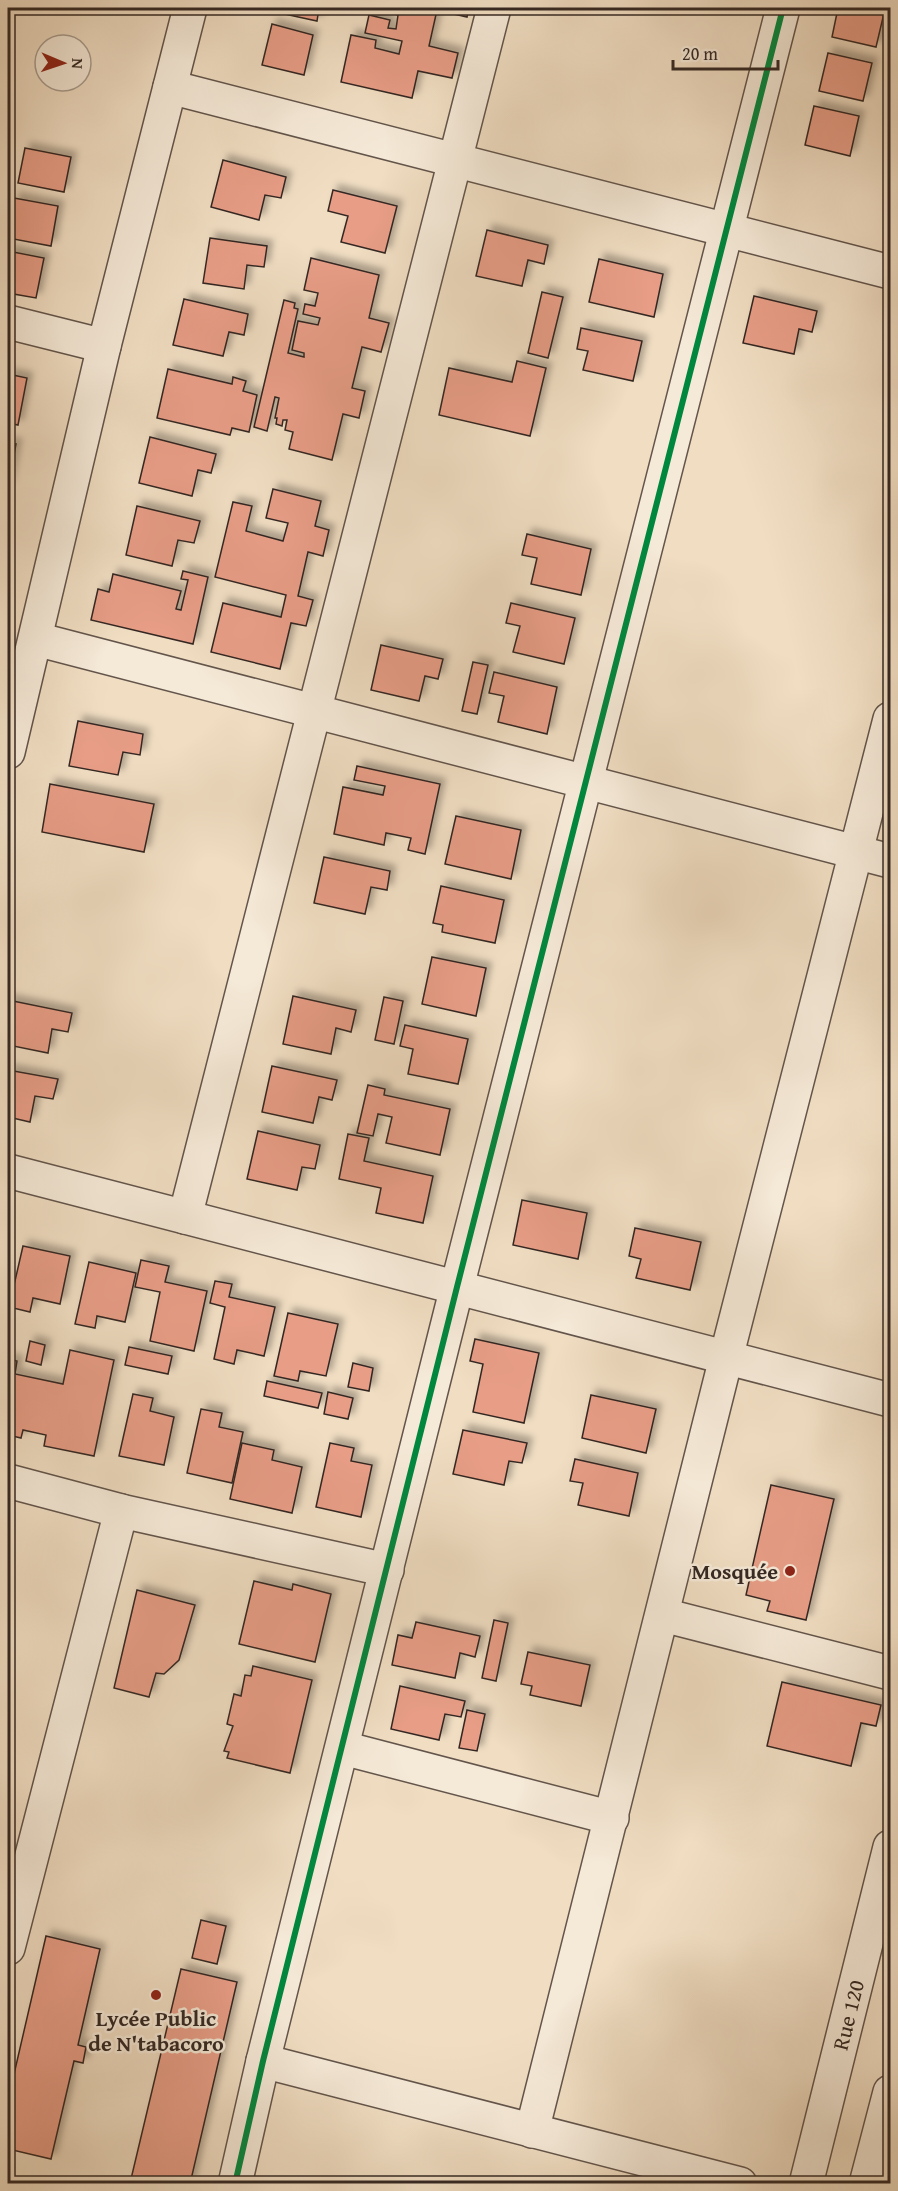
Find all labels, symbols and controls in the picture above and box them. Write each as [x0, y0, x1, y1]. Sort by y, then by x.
north arrow [33, 33, 93, 93]
scale bar [673, 33, 778, 71]
text: 20 m [682, 40, 718, 67]
text: N [66, 58, 90, 70]
place label: Mosquée [691, 1555, 778, 1587]
marker: Mosquée [783, 1564, 797, 1578]
street label: Rue 120 [824, 1976, 872, 2054]
marker: Lycée Public de N'tabacoro [149, 1988, 163, 2002]
place label: Lycée Public de N'tabacoro [88, 2002, 224, 2059]

